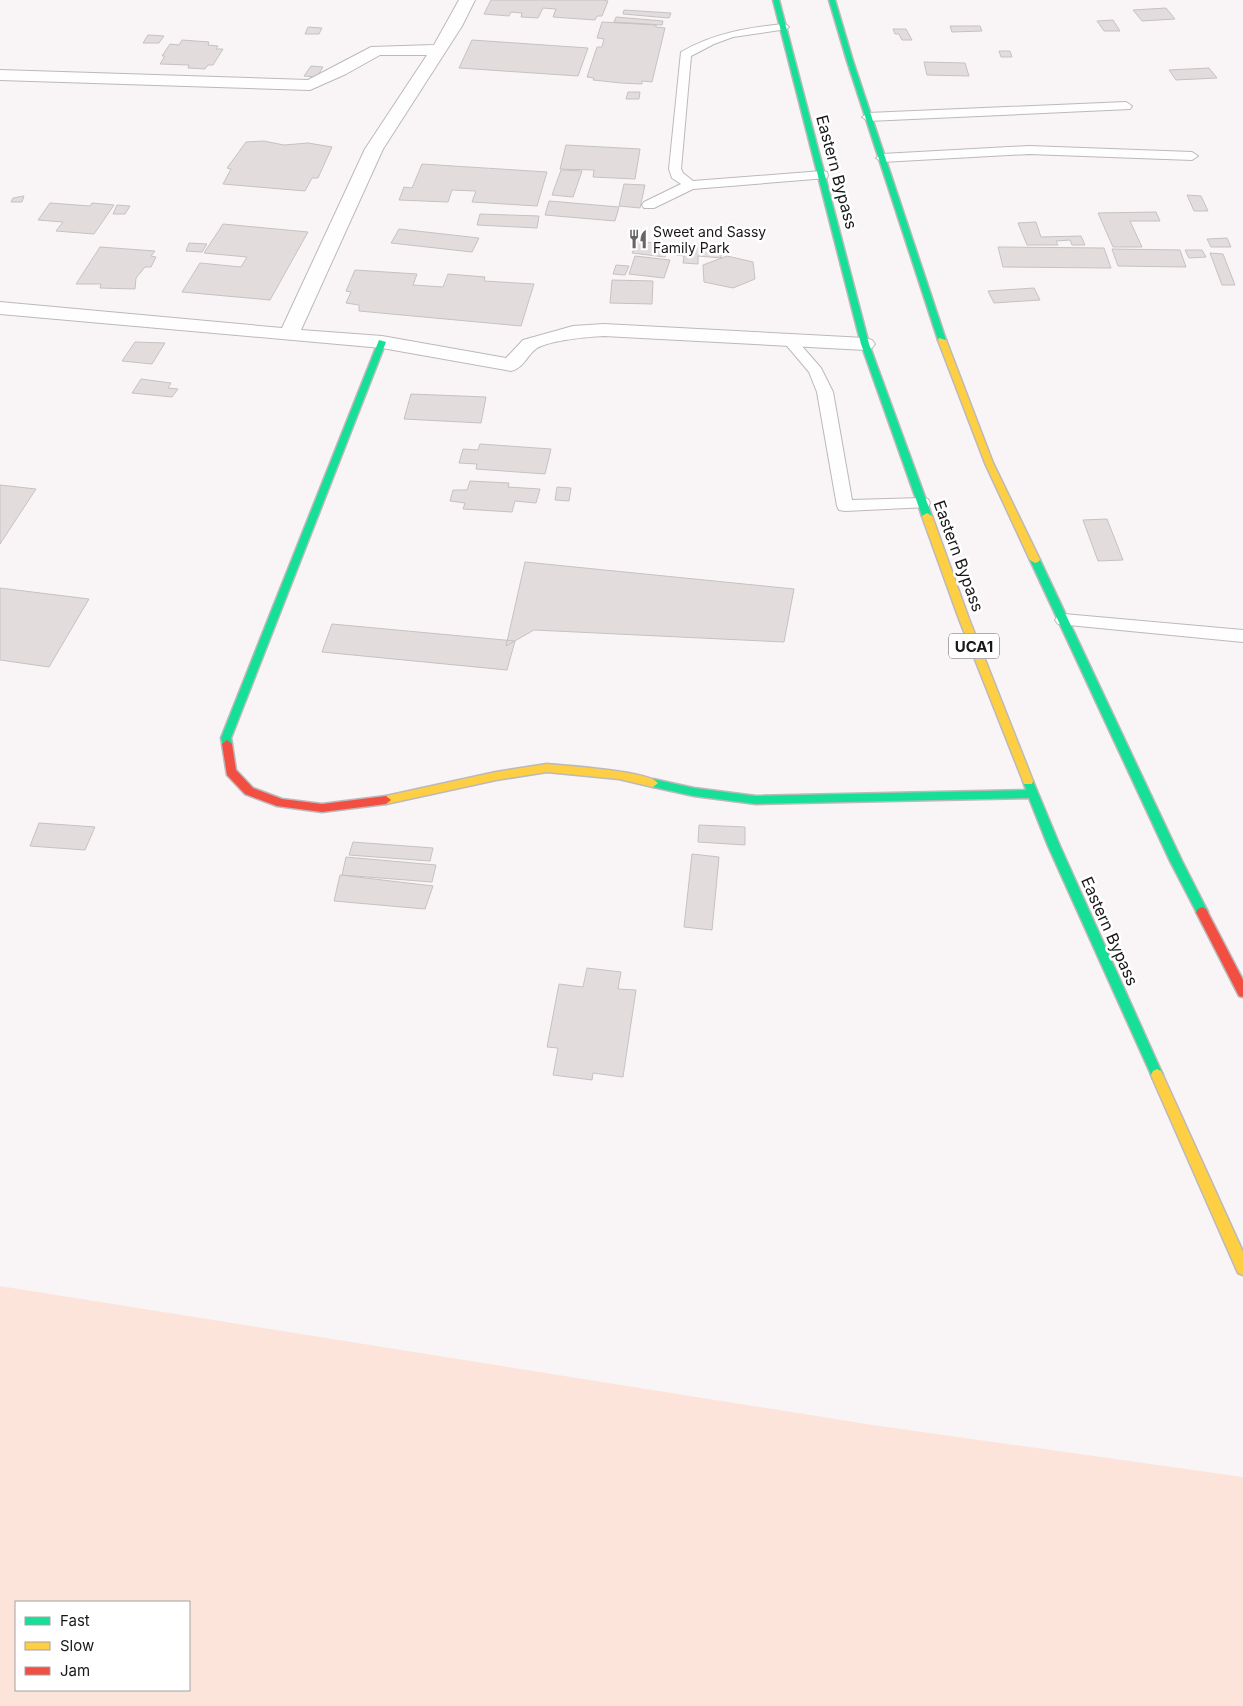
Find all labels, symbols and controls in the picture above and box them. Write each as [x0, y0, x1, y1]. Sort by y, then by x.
street label: Eastern Bypass [812, 113, 862, 231]
place label: Sweet and Sassy Family Park [653, 223, 766, 256]
restaurant icon: Sweet and Sassy Family Park [627, 228, 649, 250]
street label: Eastern Bypass [930, 498, 988, 614]
road number: UCA1 [949, 634, 999, 658]
street label: Eastern Bypass [1077, 874, 1143, 988]
legend [15, 1601, 190, 1691]
text: Fast [60, 1611, 90, 1630]
text: Slow [60, 1636, 94, 1655]
text: Jam [60, 1661, 90, 1680]

